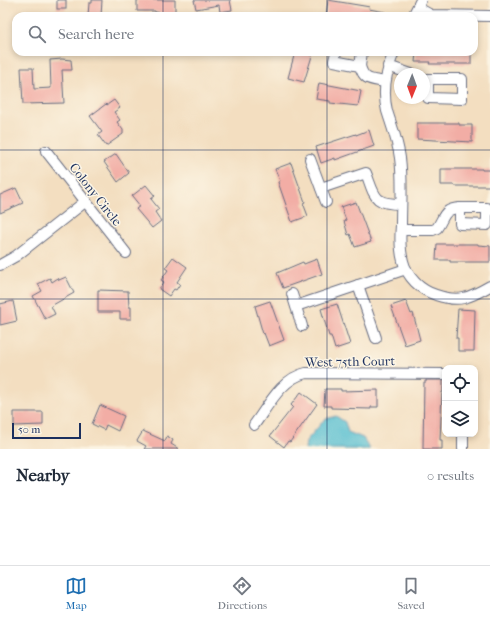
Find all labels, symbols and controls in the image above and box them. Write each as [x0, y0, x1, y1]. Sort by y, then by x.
search box [12, 12, 478, 56]
icon: search [26, 23, 48, 45]
text: Search here [58, 25, 134, 43]
north arrow [394, 68, 430, 104]
street label: Colony Circle [66, 160, 125, 229]
street label: West 75th Court [304, 353, 395, 370]
map controls [442, 365, 478, 437]
button: locate [442, 365, 478, 401]
button: layers [442, 401, 478, 437]
scale bar [12, 421, 81, 440]
text: 50 m [18, 423, 40, 436]
text: Nearby [16, 465, 70, 485]
text: 0 results [427, 468, 474, 483]
tab: Map [65, 575, 87, 612]
tab: Directions [218, 575, 267, 612]
tab: Saved [397, 575, 425, 612]

